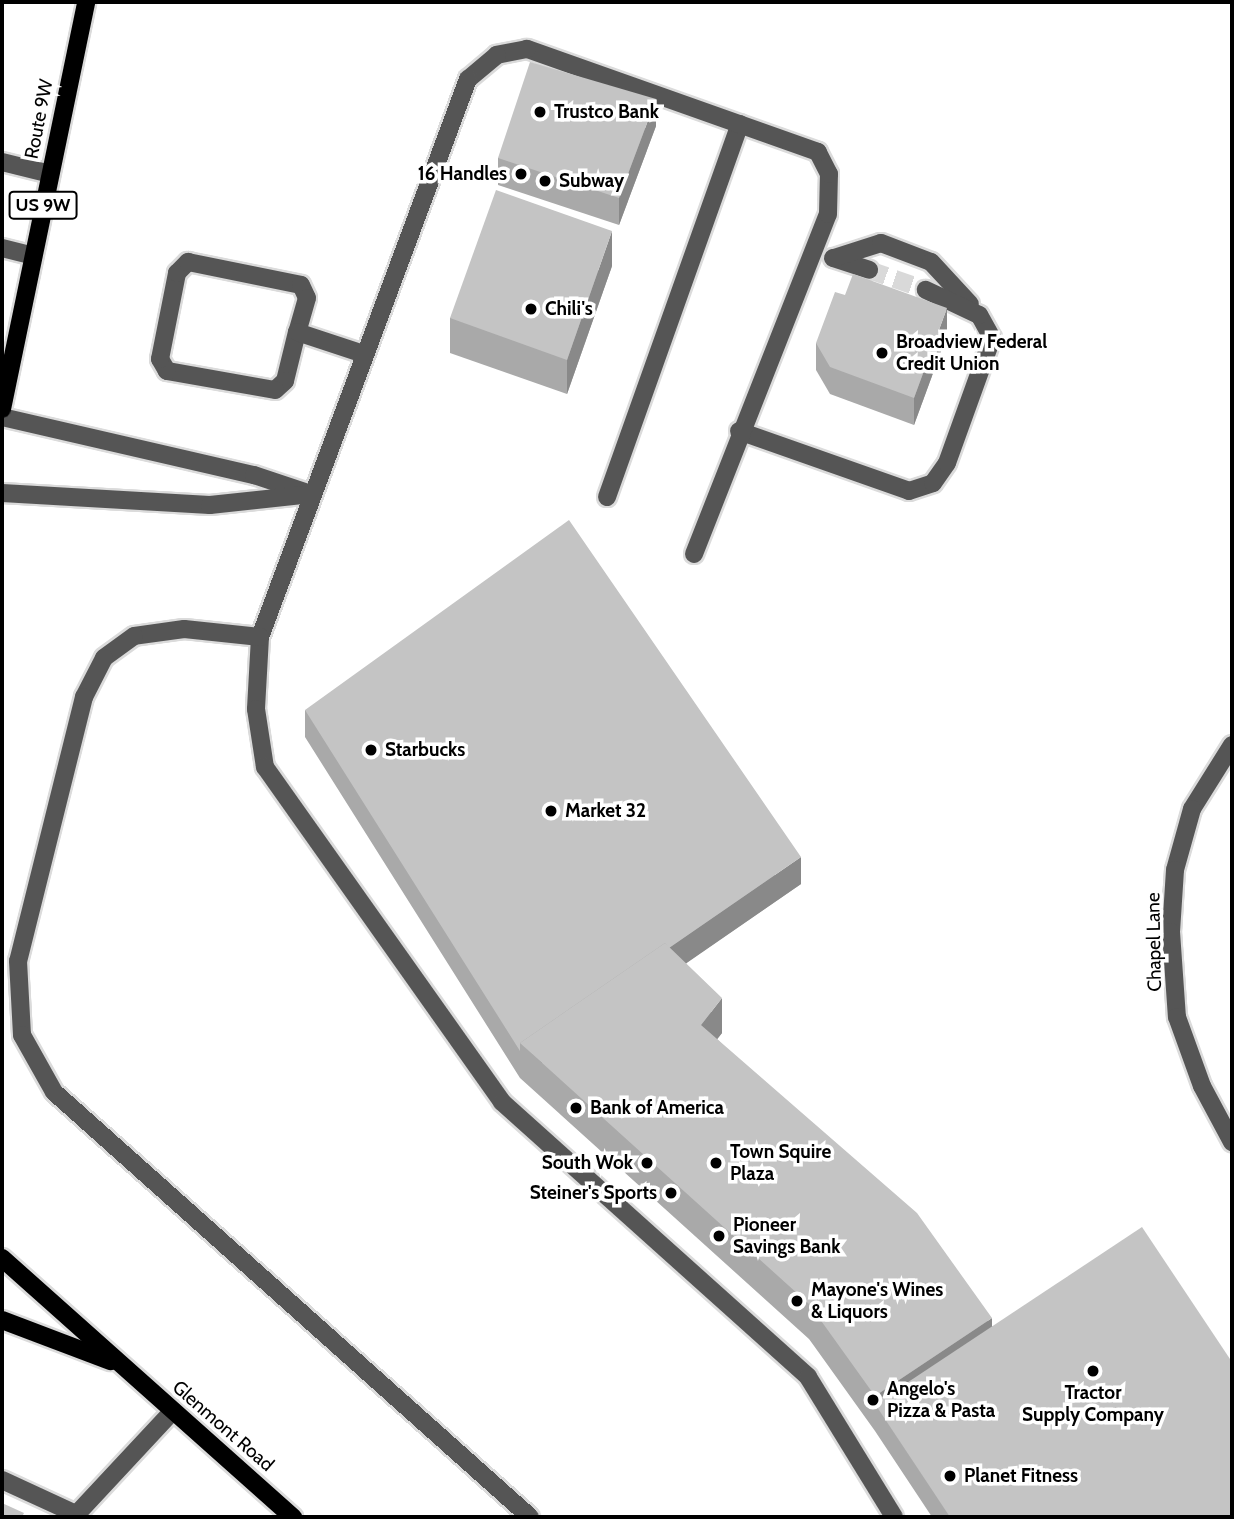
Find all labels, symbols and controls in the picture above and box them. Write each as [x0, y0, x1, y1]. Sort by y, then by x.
street label: Route 9W [20, 77, 58, 161]
place label: Trustco Bank [554, 101, 659, 123]
marker: Trustco Bank [532, 104, 548, 120]
place label: 16 Handles [418, 163, 507, 185]
marker: 16 Handles [513, 166, 529, 182]
place label: Subway [559, 170, 624, 192]
marker: Subway [537, 173, 553, 189]
road number: US 9W [8, 190, 78, 220]
place label: Chili's [545, 298, 593, 320]
marker: Chili's [523, 301, 539, 317]
place label: Broadview Federal Credit Union [896, 331, 1047, 375]
marker: Broadview Federal Credit Union [874, 345, 890, 361]
place label: Starbucks [385, 739, 465, 761]
marker: Starbucks [363, 742, 379, 758]
place label: Market 32 [565, 800, 646, 822]
marker: Market 32 [543, 803, 559, 819]
street label: Chapel Lane [1142, 892, 1166, 992]
place label: Bank of America [590, 1097, 724, 1119]
marker: Bank of America [568, 1100, 584, 1116]
place label: Town Squire Plaza [730, 1141, 831, 1185]
place label: South Wok [542, 1152, 633, 1174]
marker: South Wok [639, 1155, 655, 1171]
marker: Town Squire Plaza [708, 1155, 724, 1171]
place label: Steiner's Sports [530, 1182, 657, 1204]
marker: Steiner's Sports [663, 1185, 679, 1201]
place label: Pioneer Savings Bank [733, 1214, 841, 1258]
marker: Pioneer Savings Bank [711, 1228, 727, 1244]
place label: Mayone's Wines & Liquors [811, 1279, 943, 1323]
marker: Mayone's Wines & Liquors [789, 1293, 805, 1309]
marker: Tractor Supply Company [1085, 1363, 1101, 1379]
street label: Glenmont Road [168, 1376, 278, 1476]
place label: Angelo's Pizza & Pasta [887, 1378, 995, 1422]
place label: Tractor Supply Company [1022, 1382, 1164, 1426]
marker: Angelo's Pizza & Pasta [865, 1392, 881, 1408]
place label: Planet Fitness [964, 1465, 1078, 1487]
marker: Planet Fitness [942, 1468, 958, 1484]

